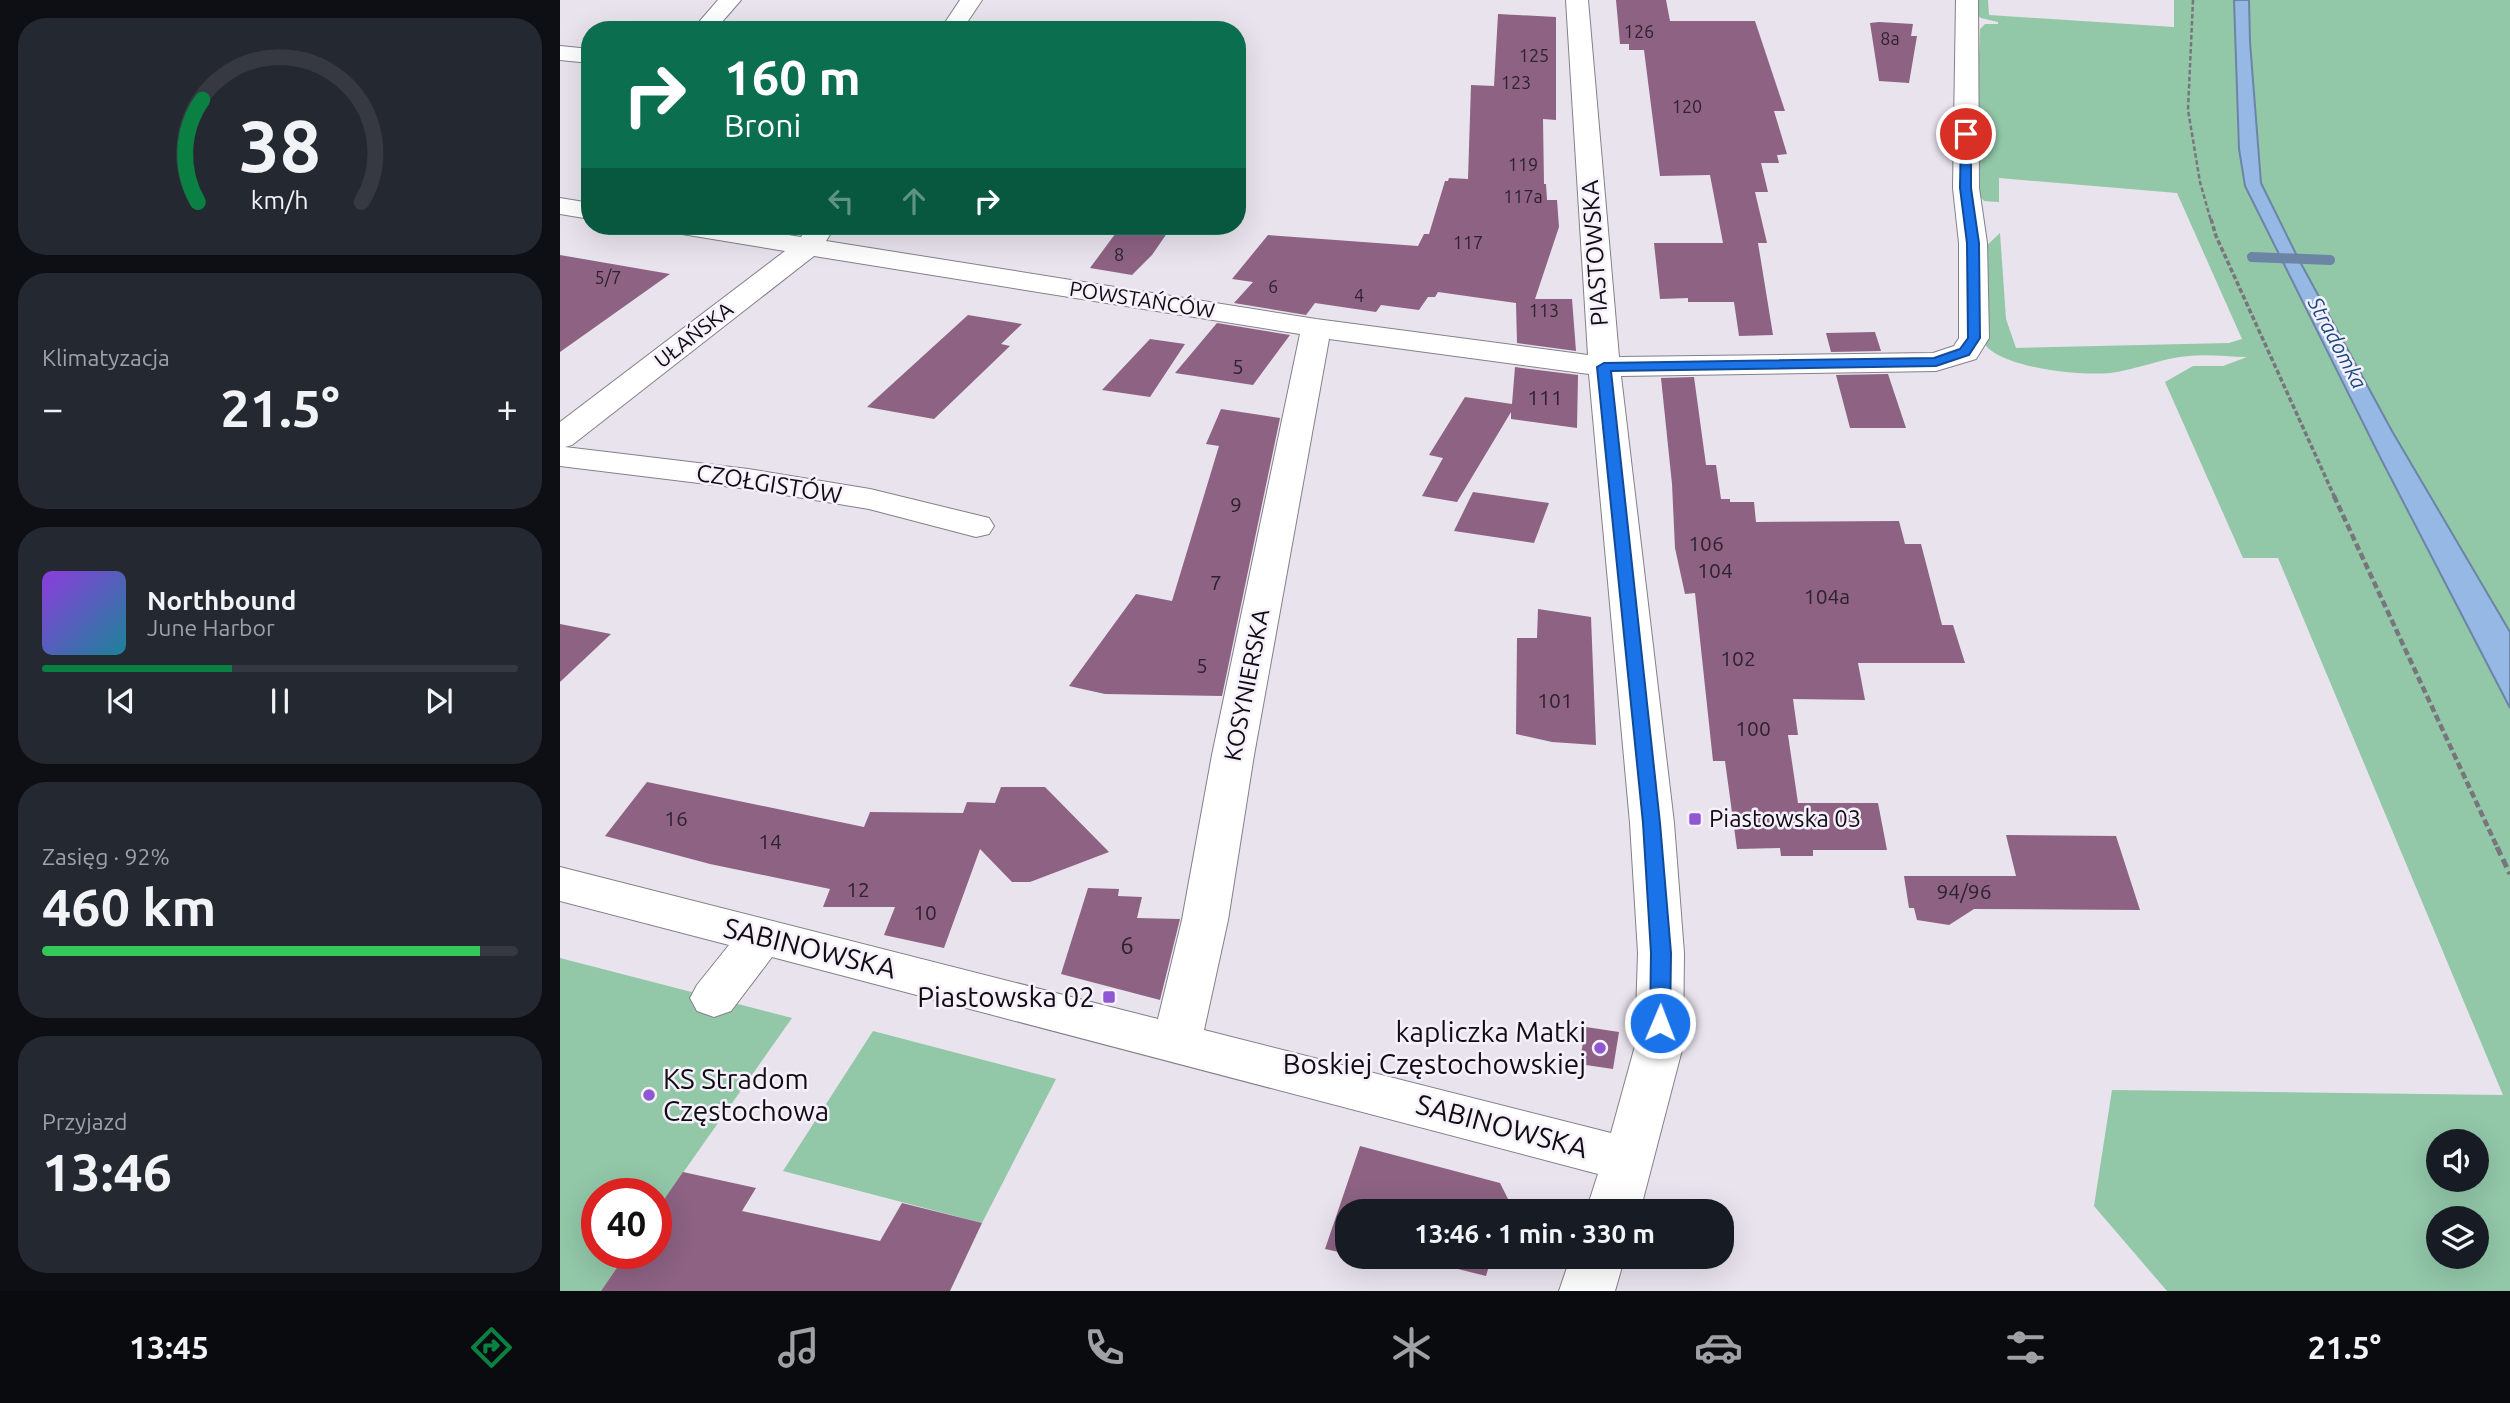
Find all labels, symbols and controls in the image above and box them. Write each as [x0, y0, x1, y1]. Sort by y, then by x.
house number: 126 [1624, 21, 1654, 41]
house number: 8a [1880, 28, 1900, 48]
house number: 125 [1519, 45, 1549, 65]
icon: right [609, 49, 700, 140]
text: 160 m [724, 49, 861, 104]
house number: 123 [1501, 72, 1531, 92]
house number: 120 [1672, 96, 1702, 116]
pin [1936, 104, 1996, 164]
text: 38 [239, 105, 321, 187]
text: Broni [724, 107, 801, 143]
icon: arrive [1947, 115, 1985, 153]
house number: 119 [1508, 154, 1538, 174]
street label: PIASTOWSKA [1576, 179, 1613, 327]
icon: left [822, 182, 860, 220]
icon: ahead [895, 182, 933, 220]
icon: right [968, 182, 1006, 220]
text: km/h [251, 186, 309, 214]
house number: 117a [1503, 186, 1543, 206]
house number: 117 [1453, 232, 1483, 252]
house number: 8 [1114, 244, 1124, 264]
house number: 5/7 [595, 267, 621, 287]
street label: POWSTAŃCÓW [1068, 276, 1216, 322]
house number: 6 [1268, 276, 1278, 296]
house number: 4 [1354, 285, 1364, 305]
water label: Stradomka [2303, 292, 2372, 392]
street label: UŁAŃSKA [649, 296, 738, 372]
house number: 113 [1529, 300, 1559, 320]
text: Klimatyzacja [42, 345, 170, 370]
house number: 5 [1232, 354, 1244, 378]
text: 21.5° [220, 379, 340, 437]
house number: 111 [1527, 385, 1563, 409]
text: − [42, 387, 63, 429]
text: + [497, 387, 518, 429]
street label: CZOŁGISTÓW [694, 458, 844, 508]
house number: 9 [1230, 492, 1242, 516]
house number: 106 [1688, 531, 1724, 555]
house number: 104 [1697, 558, 1733, 582]
house number: 7 [1210, 570, 1222, 594]
house number: 104a [1804, 584, 1850, 608]
text: Northbound [147, 586, 296, 615]
street label: KOSYNIERSKA [1219, 606, 1275, 763]
text: June Harbor [147, 615, 275, 640]
house number: 102 [1720, 646, 1756, 670]
house number: 5 [1196, 653, 1208, 677]
icon: previous [102, 682, 140, 720]
icon: pause [261, 682, 299, 720]
icon: next [420, 682, 458, 720]
house number: 101 [1537, 688, 1573, 712]
house number: 100 [1735, 716, 1771, 740]
place label: Piastowska 03 [1709, 805, 1861, 832]
house number: 16 [664, 806, 688, 830]
marker: Piastowska 03 [1687, 811, 1703, 827]
house number: 14 [758, 829, 782, 853]
text: Zasięg · 92% [42, 844, 170, 869]
house number: 12 [846, 877, 870, 901]
text: 460 km [42, 878, 216, 936]
house number: 94/96 [1936, 879, 1992, 903]
house number: 10 [913, 900, 937, 924]
street label: SABINOWSKA [721, 911, 899, 984]
house number: 6 [1120, 932, 1134, 959]
place label: Piastowska 02 [917, 981, 1095, 1012]
position arrow [1623, 986, 1697, 1060]
marker: Piastowska 02 [1101, 989, 1117, 1005]
place label: kapliczka Matki Boskiej Częstochowskiej [1283, 1016, 1586, 1079]
marker: kapliczka Matki Boskiej Częstochowskiej [1592, 1040, 1608, 1056]
place label: KS Stradom Częstochowa [663, 1063, 829, 1126]
marker: KS Stradom Częstochowa [641, 1087, 657, 1103]
street label: SABINOWSKA [1413, 1088, 1591, 1163]
text: Przyjazd [42, 1109, 127, 1134]
map controls [2426, 1129, 2489, 1269]
button: sound [2426, 1129, 2489, 1192]
text: 13:46 [42, 1143, 172, 1201]
speed limit sign: 40 [581, 1178, 672, 1269]
button: layers [2426, 1206, 2489, 1269]
text: 13:46 · 1 min · 330 m [1414, 1219, 1655, 1248]
icon: directions [467, 1323, 516, 1372]
icon: music [774, 1323, 823, 1372]
icon: phone [1080, 1323, 1129, 1372]
icon: climate [1387, 1323, 1436, 1372]
icon: car [1694, 1323, 1743, 1372]
icon: filters [2001, 1323, 2050, 1372]
text: 13:45 [129, 1329, 209, 1365]
text: 21.5° [2308, 1329, 2381, 1365]

